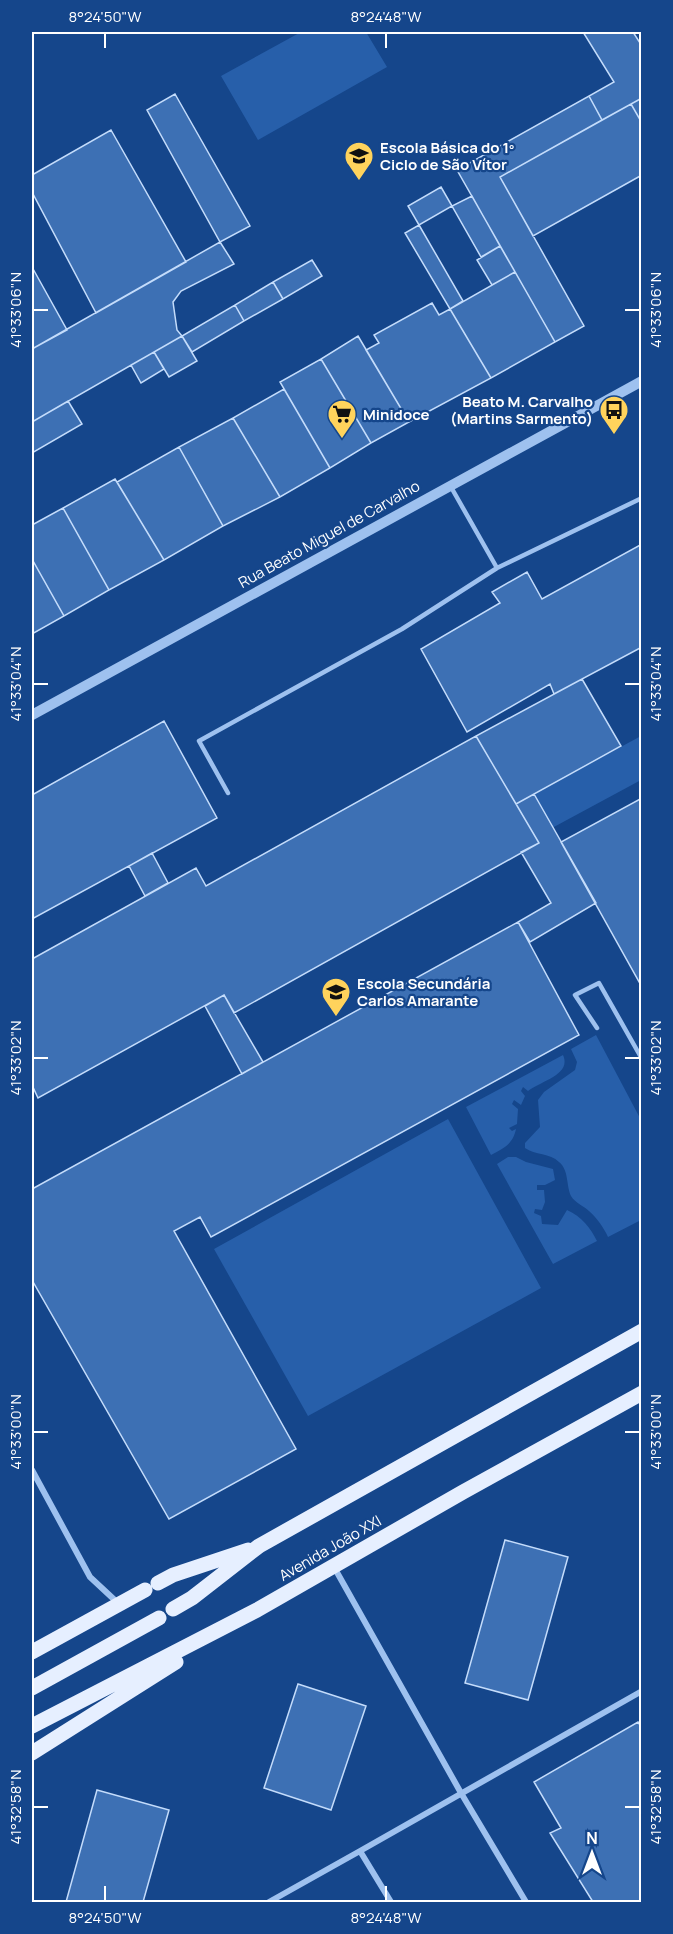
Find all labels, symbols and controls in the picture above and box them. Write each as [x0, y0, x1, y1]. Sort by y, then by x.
text: 8°24'50"W [68, 6, 142, 27]
text: 8°24'48"W [351, 6, 421, 27]
place label: Escola Básica do 1º Ciclo de São Vítor [380, 137, 514, 175]
school or university icon: Escola Básica do 1º Ciclo de São Vítor [343, 140, 375, 182]
text: 41°33'06"N [5, 272, 26, 348]
text: 41°33'06"N [645, 272, 666, 348]
place label: Beato M. Carvalho (Martins Sarmento) [450, 391, 593, 429]
bus stop icon: Beato M. Carvalho (Martins Sarmento) [598, 394, 630, 436]
supermarket icon: Minidoce [326, 398, 358, 440]
place label: Minidoce [363, 404, 430, 425]
street label: Rua Beato Miguel de Carvalho [234, 475, 424, 593]
text: 41°33'04"N [5, 647, 26, 721]
text: 41°33'04"N [645, 647, 666, 721]
place label: Escola Secundária Carlos Amarante [357, 973, 490, 1011]
school or university icon: Escola Secundária Carlos Amarante [320, 976, 352, 1018]
text: 41°33'02"N [5, 1020, 26, 1096]
text: 41°33'02"N [645, 1020, 666, 1096]
text: 41°33'00"N [5, 1394, 26, 1470]
text: 41°33'00"N [645, 1394, 666, 1470]
street label: Avenida João XXI [275, 1510, 385, 1586]
text: 41°32'58"N [5, 1769, 26, 1845]
text: 41°32'58"N [645, 1769, 666, 1845]
north arrow [562, 1823, 622, 1883]
text: N [586, 1827, 598, 1849]
text: 8°24'50"W [68, 1907, 142, 1928]
text: 8°24'48"W [351, 1907, 421, 1928]

